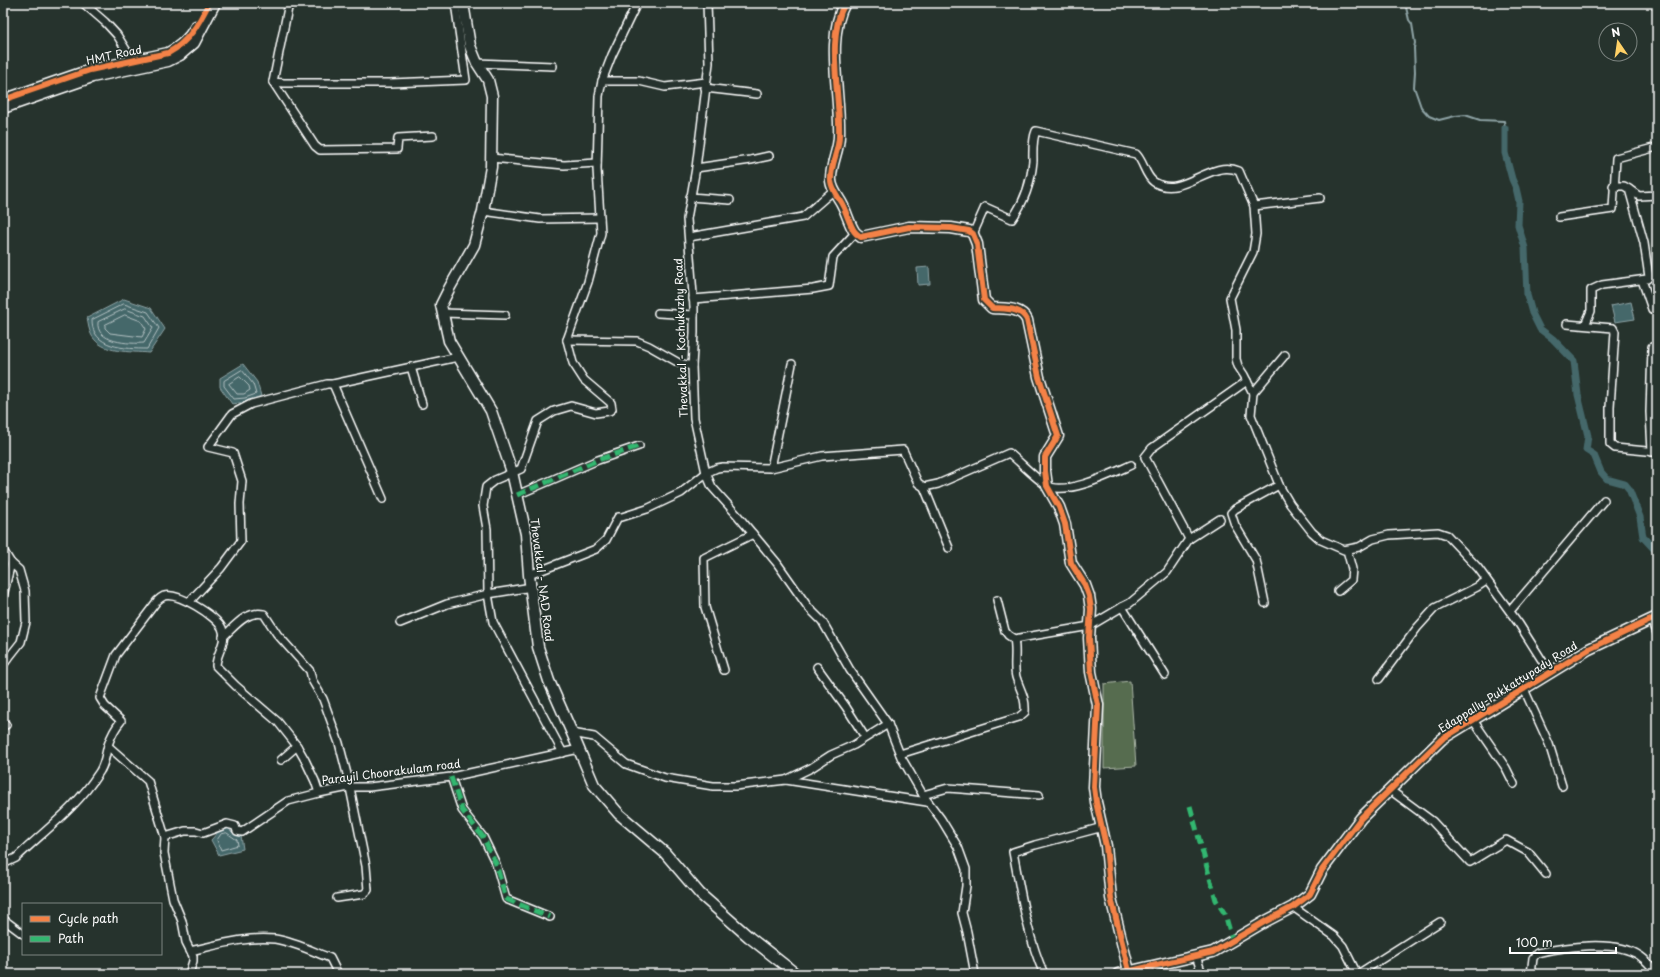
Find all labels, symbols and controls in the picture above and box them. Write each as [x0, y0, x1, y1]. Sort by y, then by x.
north arrow [1598, 22, 1638, 62]
text: N [1609, 22, 1622, 41]
street label: HMT Road [84, 40, 143, 69]
street label: Thevakkal - Kochukuzhy Road [669, 258, 692, 418]
street label: Thevakkal - NAD Road [526, 517, 559, 643]
street label: Edappally-Pukkattupady Road [1435, 637, 1581, 736]
street label: Parayil Choorakulam road [321, 754, 462, 788]
legend [22, 903, 162, 955]
text: Cycle path [58, 909, 119, 927]
text: Path [58, 929, 84, 947]
scale bar [1510, 929, 1616, 955]
text: 100 m [1516, 933, 1553, 951]

